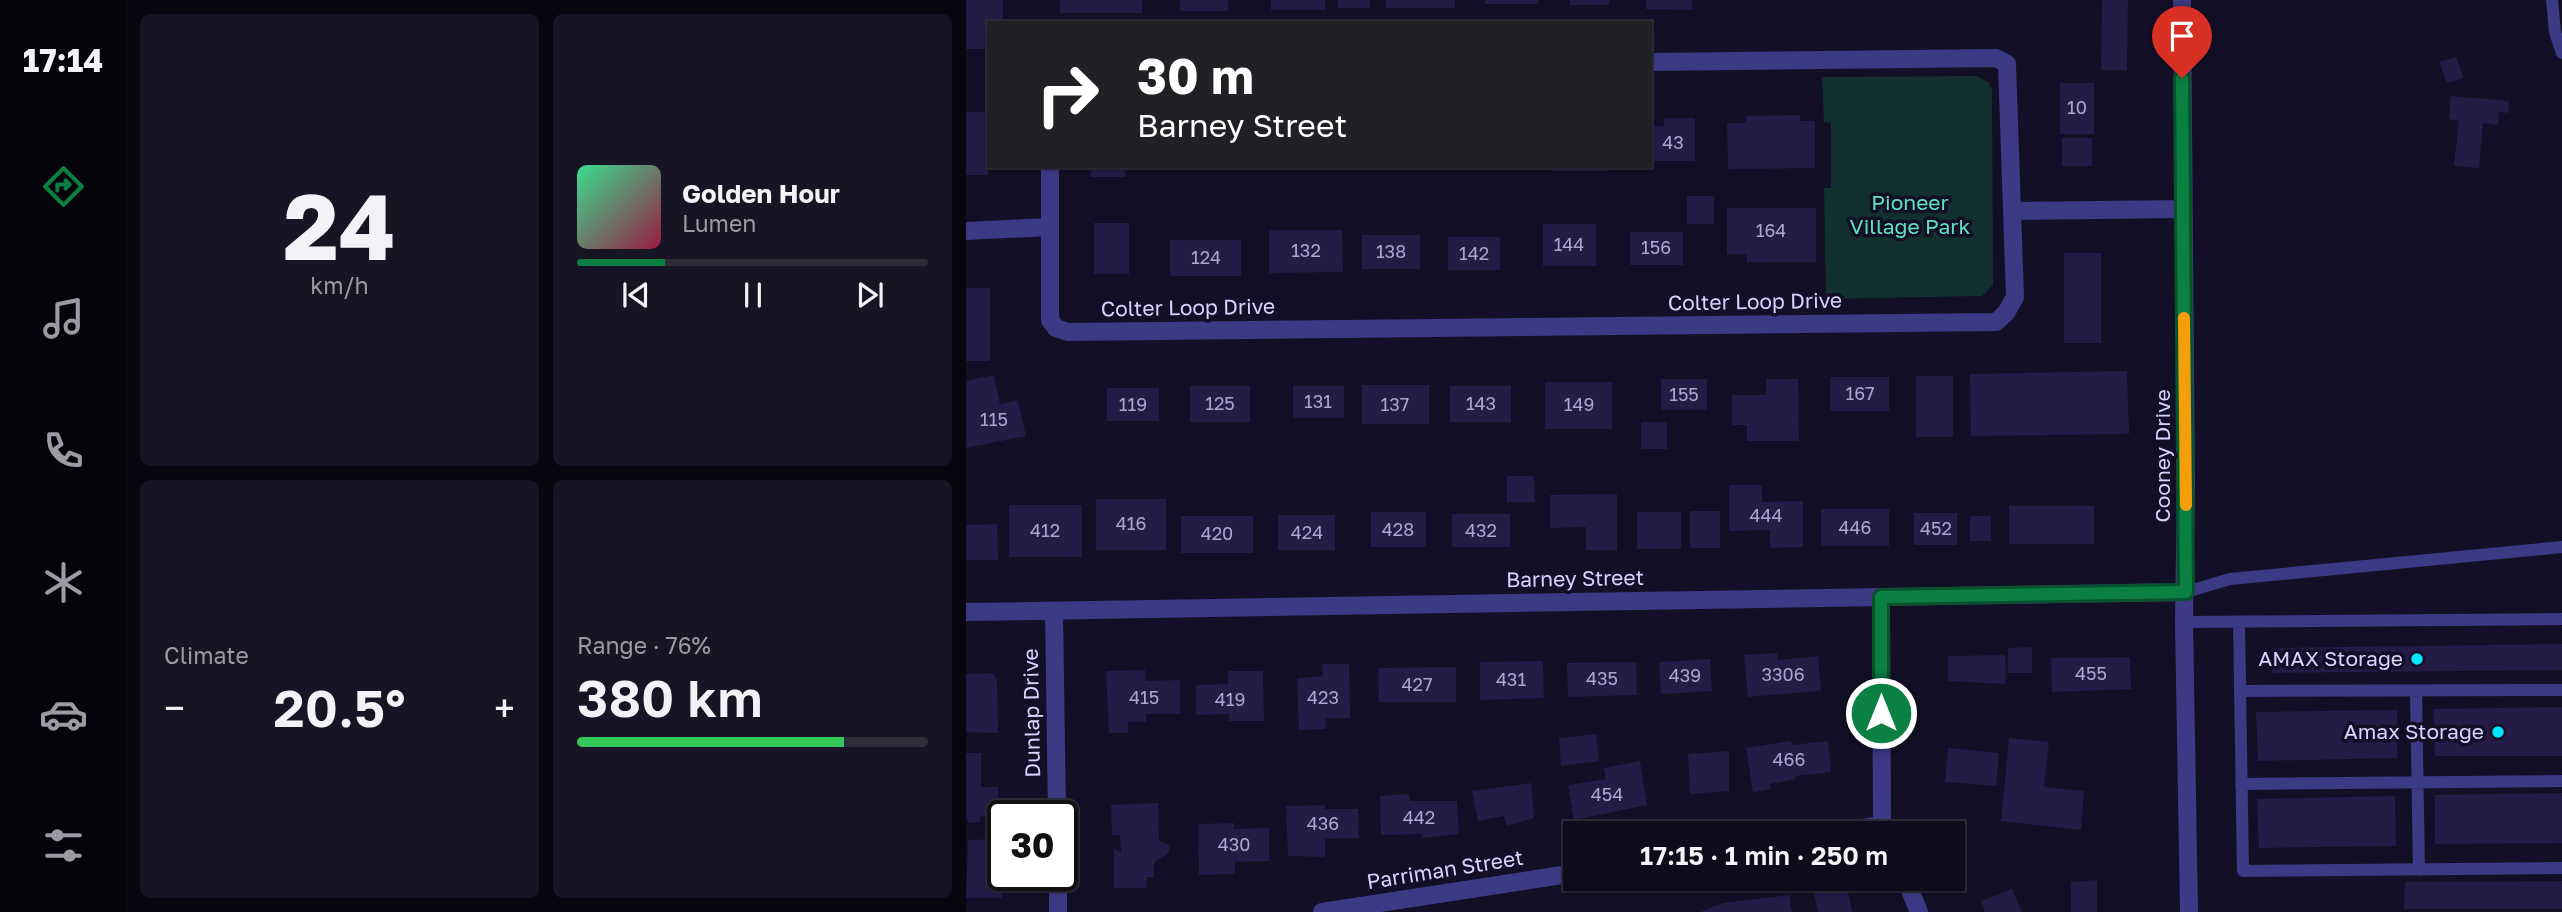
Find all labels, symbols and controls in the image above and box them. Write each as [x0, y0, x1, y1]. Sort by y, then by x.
pin [2152, 6, 2212, 78]
icon: arrive [2163, 17, 2201, 55]
text: 17:14 [23, 41, 103, 79]
text: 30 m [1137, 46, 1254, 105]
icon: right [1022, 49, 1113, 140]
house number: 10 [2067, 96, 2087, 118]
text: Barney Street [1137, 106, 1347, 144]
house number: 43 [1662, 131, 1684, 153]
icon: directions [39, 162, 88, 211]
text: 24 [283, 171, 396, 280]
text: Golden Hour [682, 178, 840, 209]
park label: Pioneer Village Park [1850, 189, 1971, 239]
text: Lumen [682, 209, 756, 237]
house number: 164 [1756, 219, 1786, 241]
house number: 144 [1554, 233, 1584, 255]
house number: 156 [1641, 236, 1671, 258]
house number: 132 [1291, 239, 1321, 261]
house number: 138 [1376, 240, 1406, 262]
house number: 142 [1459, 242, 1489, 264]
house number: 124 [1191, 246, 1221, 268]
text: km/h [310, 271, 369, 299]
icon: previous [617, 276, 655, 314]
icon: pause [734, 276, 772, 314]
icon: next [851, 276, 889, 314]
street label: Colter Loop Drive [1668, 286, 1842, 316]
street label: Colter Loop Drive [1101, 292, 1275, 322]
icon: music [39, 294, 88, 343]
house number: 167 [1845, 382, 1875, 404]
house number: 155 [1669, 383, 1699, 405]
street label: Cooney Drive [2149, 389, 2175, 523]
house number: 131 [1304, 390, 1332, 412]
house number: 125 [1205, 392, 1235, 414]
house number: 143 [1466, 392, 1496, 414]
house number: 119 [1119, 393, 1147, 415]
house number: 137 [1381, 393, 1409, 415]
house number: 149 [1564, 393, 1594, 415]
house number: 115 [980, 408, 1008, 430]
icon: phone [39, 426, 88, 475]
house number: 444 [1750, 504, 1782, 526]
house number: 416 [1116, 512, 1146, 534]
house number: 446 [1839, 516, 1871, 538]
house number: 452 [1920, 517, 1952, 539]
house number: 428 [1382, 518, 1414, 540]
house number: 412 [1030, 519, 1060, 541]
house number: 432 [1465, 519, 1497, 541]
house number: 424 [1291, 521, 1323, 543]
house number: 420 [1201, 522, 1233, 544]
icon: climate [39, 558, 88, 607]
street label: Barney Street [1506, 564, 1644, 592]
text: Range · 76% [577, 631, 711, 659]
text: Climate [164, 641, 249, 669]
place label: AMAX Storage [2258, 645, 2403, 671]
street label: Dunlap Drive [1017, 648, 1045, 778]
marker: AMAX Storage [2409, 651, 2425, 667]
house number: 455 [2075, 662, 2107, 684]
house number: 3306 [1761, 663, 1805, 685]
house number: 439 [1669, 664, 1701, 686]
text: 380 km [577, 666, 763, 728]
house number: 435 [1586, 667, 1618, 689]
house number: 431 [1496, 668, 1526, 690]
house number: 427 [1402, 673, 1432, 695]
text: 20.5° [274, 676, 405, 738]
position arrow [1844, 676, 1918, 750]
text: − [164, 685, 185, 730]
text: + [494, 685, 515, 730]
house number: 415 [1129, 686, 1159, 708]
house number: 423 [1307, 686, 1339, 708]
house number: 419 [1215, 688, 1245, 710]
icon: car [39, 690, 88, 739]
place label: Amax Storage [2344, 718, 2484, 744]
marker: Amax Storage [2490, 724, 2506, 740]
house number: 466 [1773, 748, 1805, 770]
house number: 454 [1591, 783, 1623, 805]
speed limit sign: 30 [987, 800, 1078, 891]
house number: 442 [1403, 806, 1435, 828]
house number: 436 [1307, 812, 1339, 834]
icon: filters [39, 821, 88, 870]
house number: 430 [1218, 833, 1250, 855]
text: 17:15 · 1 min · 250 m [1640, 840, 1888, 871]
street label: Parriman Street [1365, 844, 1525, 894]

